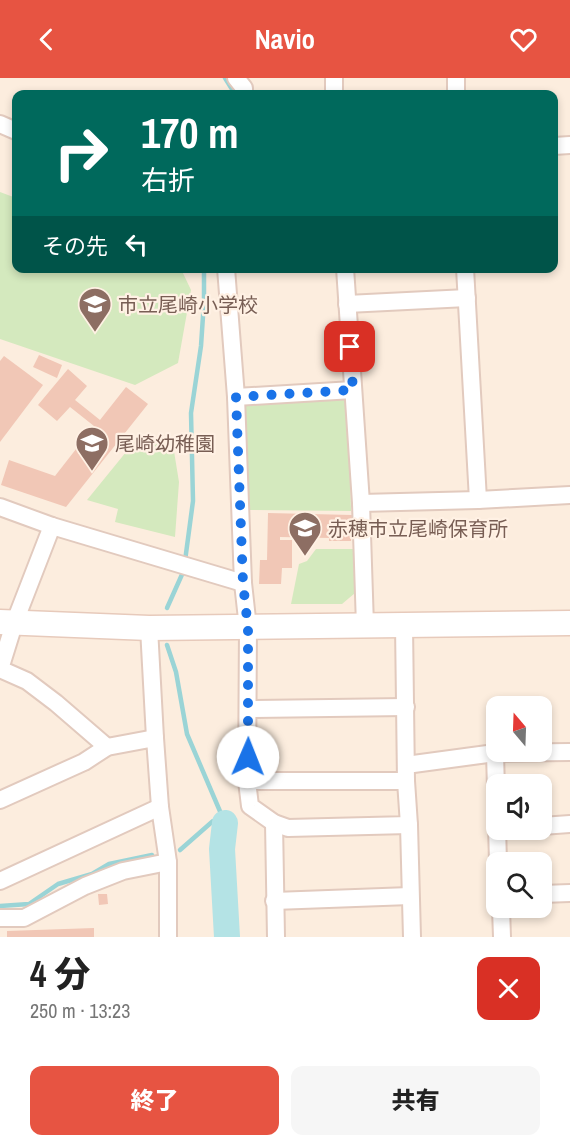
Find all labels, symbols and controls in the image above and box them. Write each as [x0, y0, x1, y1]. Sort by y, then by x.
text: Navio [255, 21, 315, 57]
icon: back [30, 23, 63, 56]
icon: heart [507, 23, 540, 56]
text: 170 m [141, 105, 239, 161]
icon: right [42, 114, 120, 192]
text: 右折 [141, 162, 195, 198]
icon: left [120, 228, 153, 261]
text: その先 [42, 231, 108, 261]
school or university icon: 市立尾崎小学校 [77, 286, 113, 333]
place label: 市立尾崎小学校 [118, 291, 258, 318]
pin [324, 321, 375, 372]
icon: arrive [333, 330, 366, 363]
school or university icon: 尾崎幼稚園 [74, 425, 110, 472]
place label: 尾崎幼稚園 [115, 430, 215, 457]
school or university icon: 赤穂市立尾崎保育所 [287, 510, 323, 557]
place label: 赤穂市立尾崎保育所 [328, 515, 508, 542]
north arrow [486, 696, 552, 762]
map controls [486, 696, 552, 918]
position arrow [216, 725, 280, 789]
button: sound [486, 774, 552, 840]
button: search [486, 852, 552, 918]
text: 4 分 [30, 950, 91, 998]
button: close [477, 957, 540, 1020]
text: 250 m · 13:23 [30, 997, 130, 1024]
button: 終了 [30, 1066, 279, 1135]
button: 共有 [291, 1066, 540, 1135]

